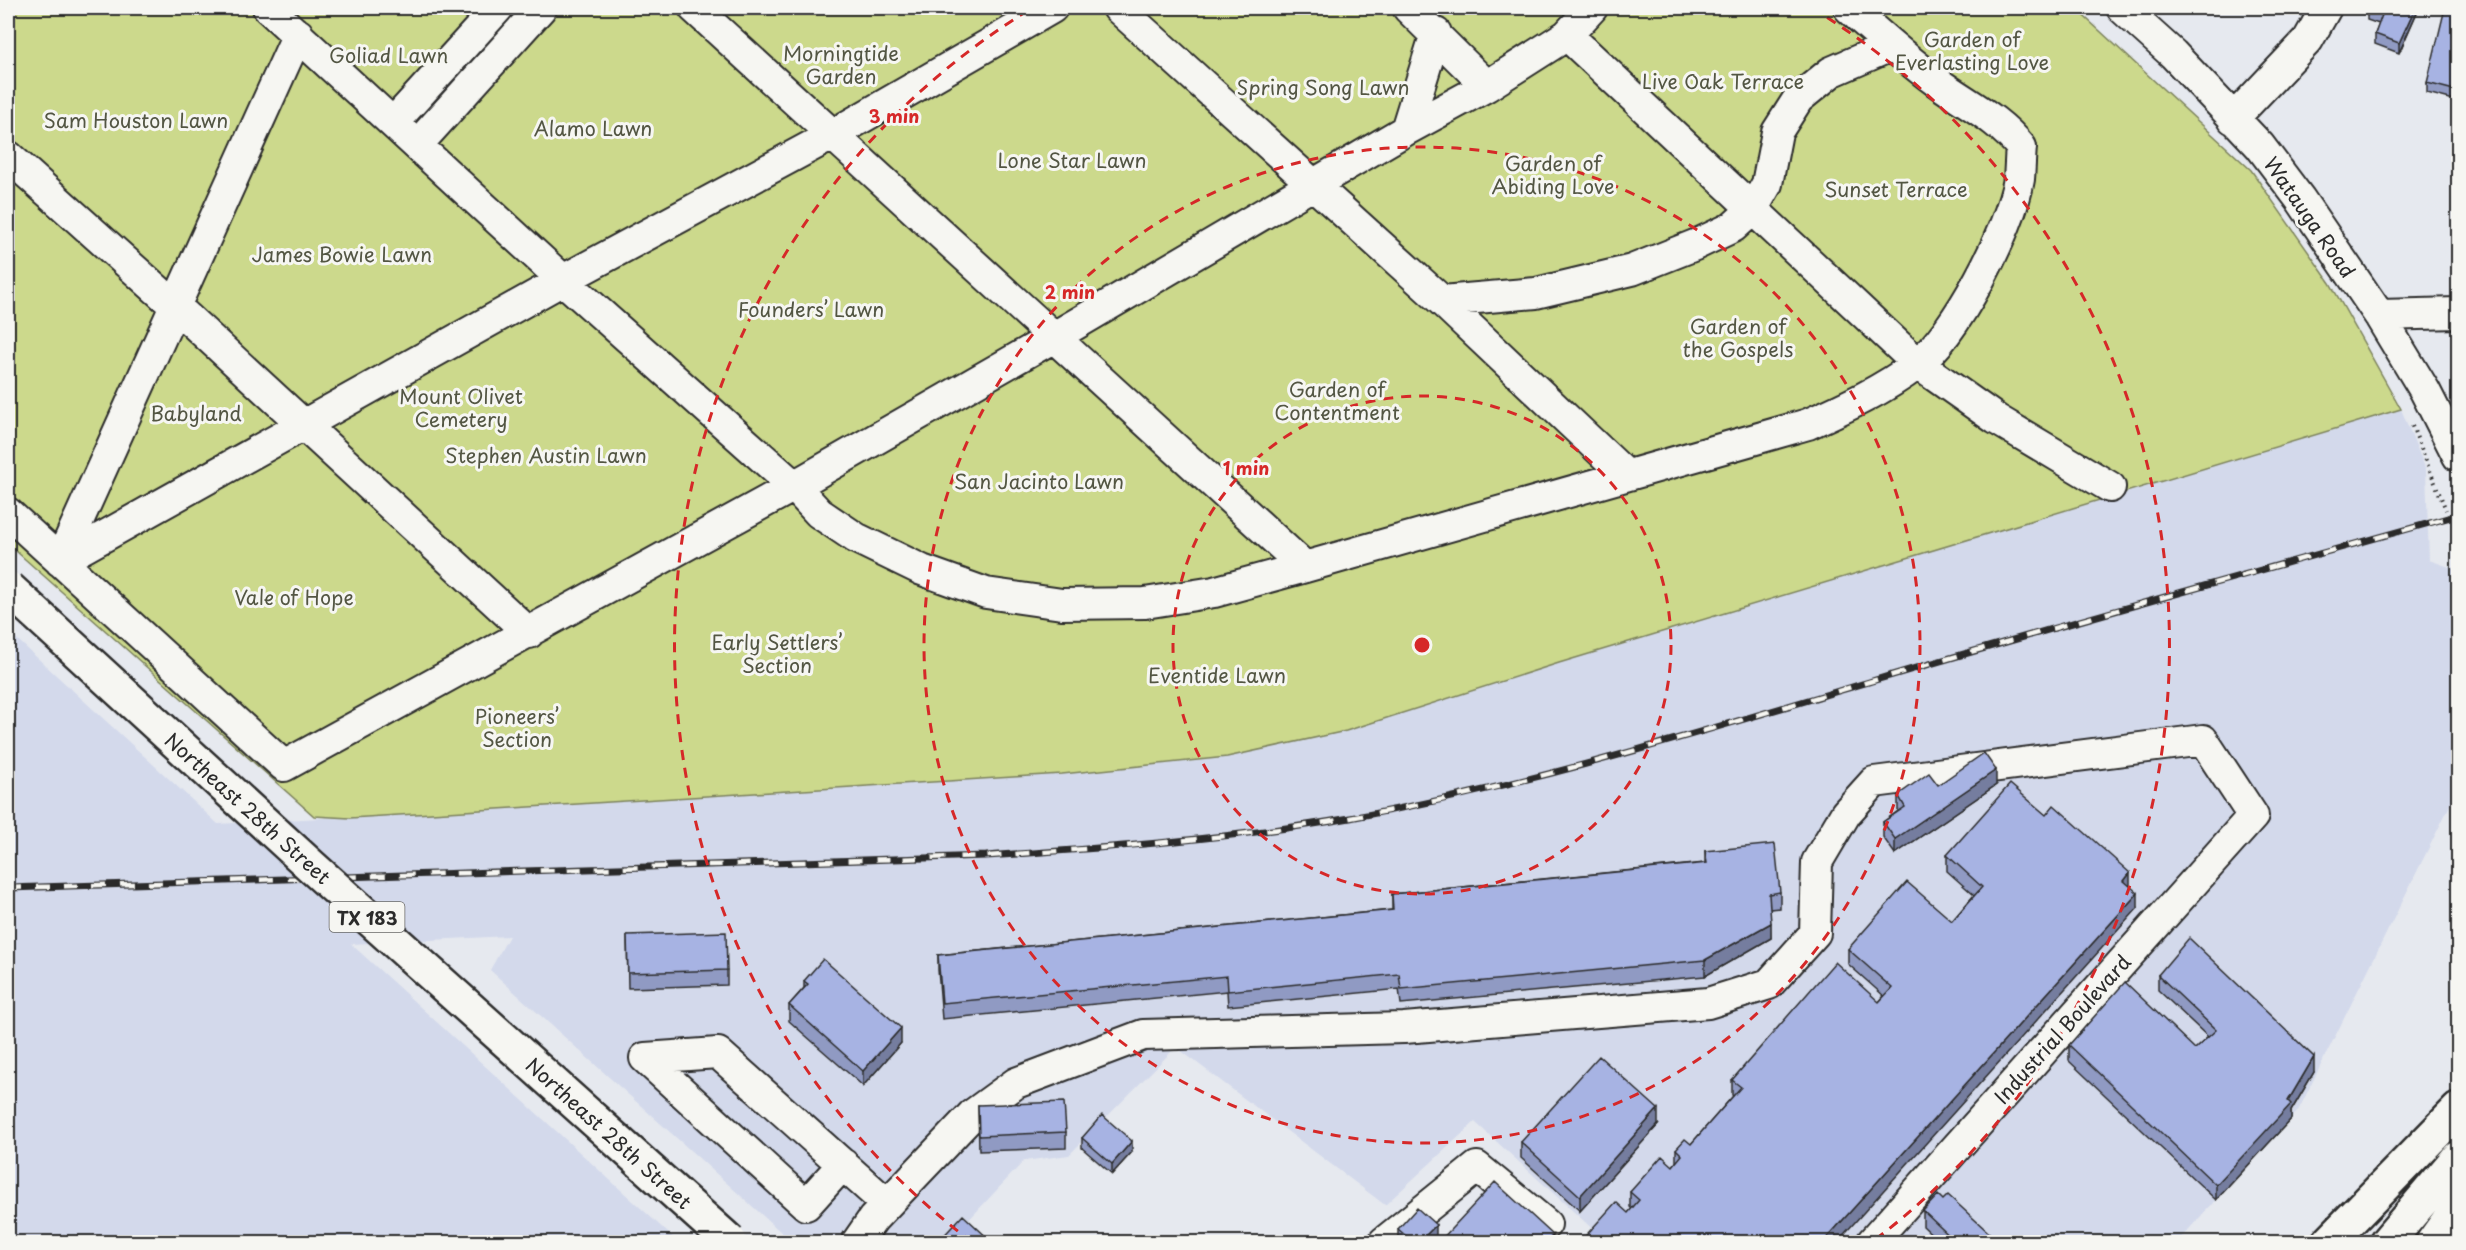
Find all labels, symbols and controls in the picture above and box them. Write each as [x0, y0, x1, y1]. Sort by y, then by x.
park label: Garden of Everlasting Love [1895, 24, 2049, 77]
park label: Morningtide Garden [783, 38, 899, 91]
park label: Goliad Lawn [329, 40, 449, 70]
park label: Live Oak Terrace [1642, 66, 1804, 96]
park label: Spring Song Lawn [1237, 72, 1409, 102]
text: 3 min [869, 102, 919, 129]
park label: Sam Houston Lawn [44, 105, 228, 135]
park label: Alamo Lawn [534, 113, 652, 143]
park label: Lone Star Lawn [997, 145, 1147, 175]
park label: Garden of Abiding Love [1491, 148, 1615, 201]
street label: Watauga Road [2257, 150, 2363, 284]
park label: Sunset Terrace [1824, 174, 1968, 204]
park label: James Bowie Lawn [251, 239, 433, 269]
text: 2 min [1045, 278, 1095, 305]
park label: Founders’ Lawn [738, 294, 884, 324]
park label: Garden of the Gospels [1683, 311, 1793, 364]
park label: Garden of Contentment [1274, 374, 1400, 427]
park label: Mount Olivet Cemetery [399, 381, 523, 434]
park label: Babyland [150, 398, 242, 428]
park label: Stephen Austin Lawn [445, 440, 647, 470]
text: 1 min [1223, 454, 1269, 481]
park label: San Jacinto Lawn [954, 466, 1124, 496]
park label: Vale of Hope [234, 582, 354, 612]
park label: Early Settlers’ Section [711, 627, 843, 680]
centre of rings [1412, 635, 1432, 655]
park label: Eventide Lawn [1148, 660, 1286, 690]
park label: Pioneers’ Section [475, 701, 559, 754]
street label: Northeast 28th Street [158, 725, 338, 891]
road number: TX 183 [330, 902, 404, 932]
street label: Industrial Boulevard [1987, 948, 2137, 1110]
street label: Northeast 28th Street [519, 1050, 699, 1216]

